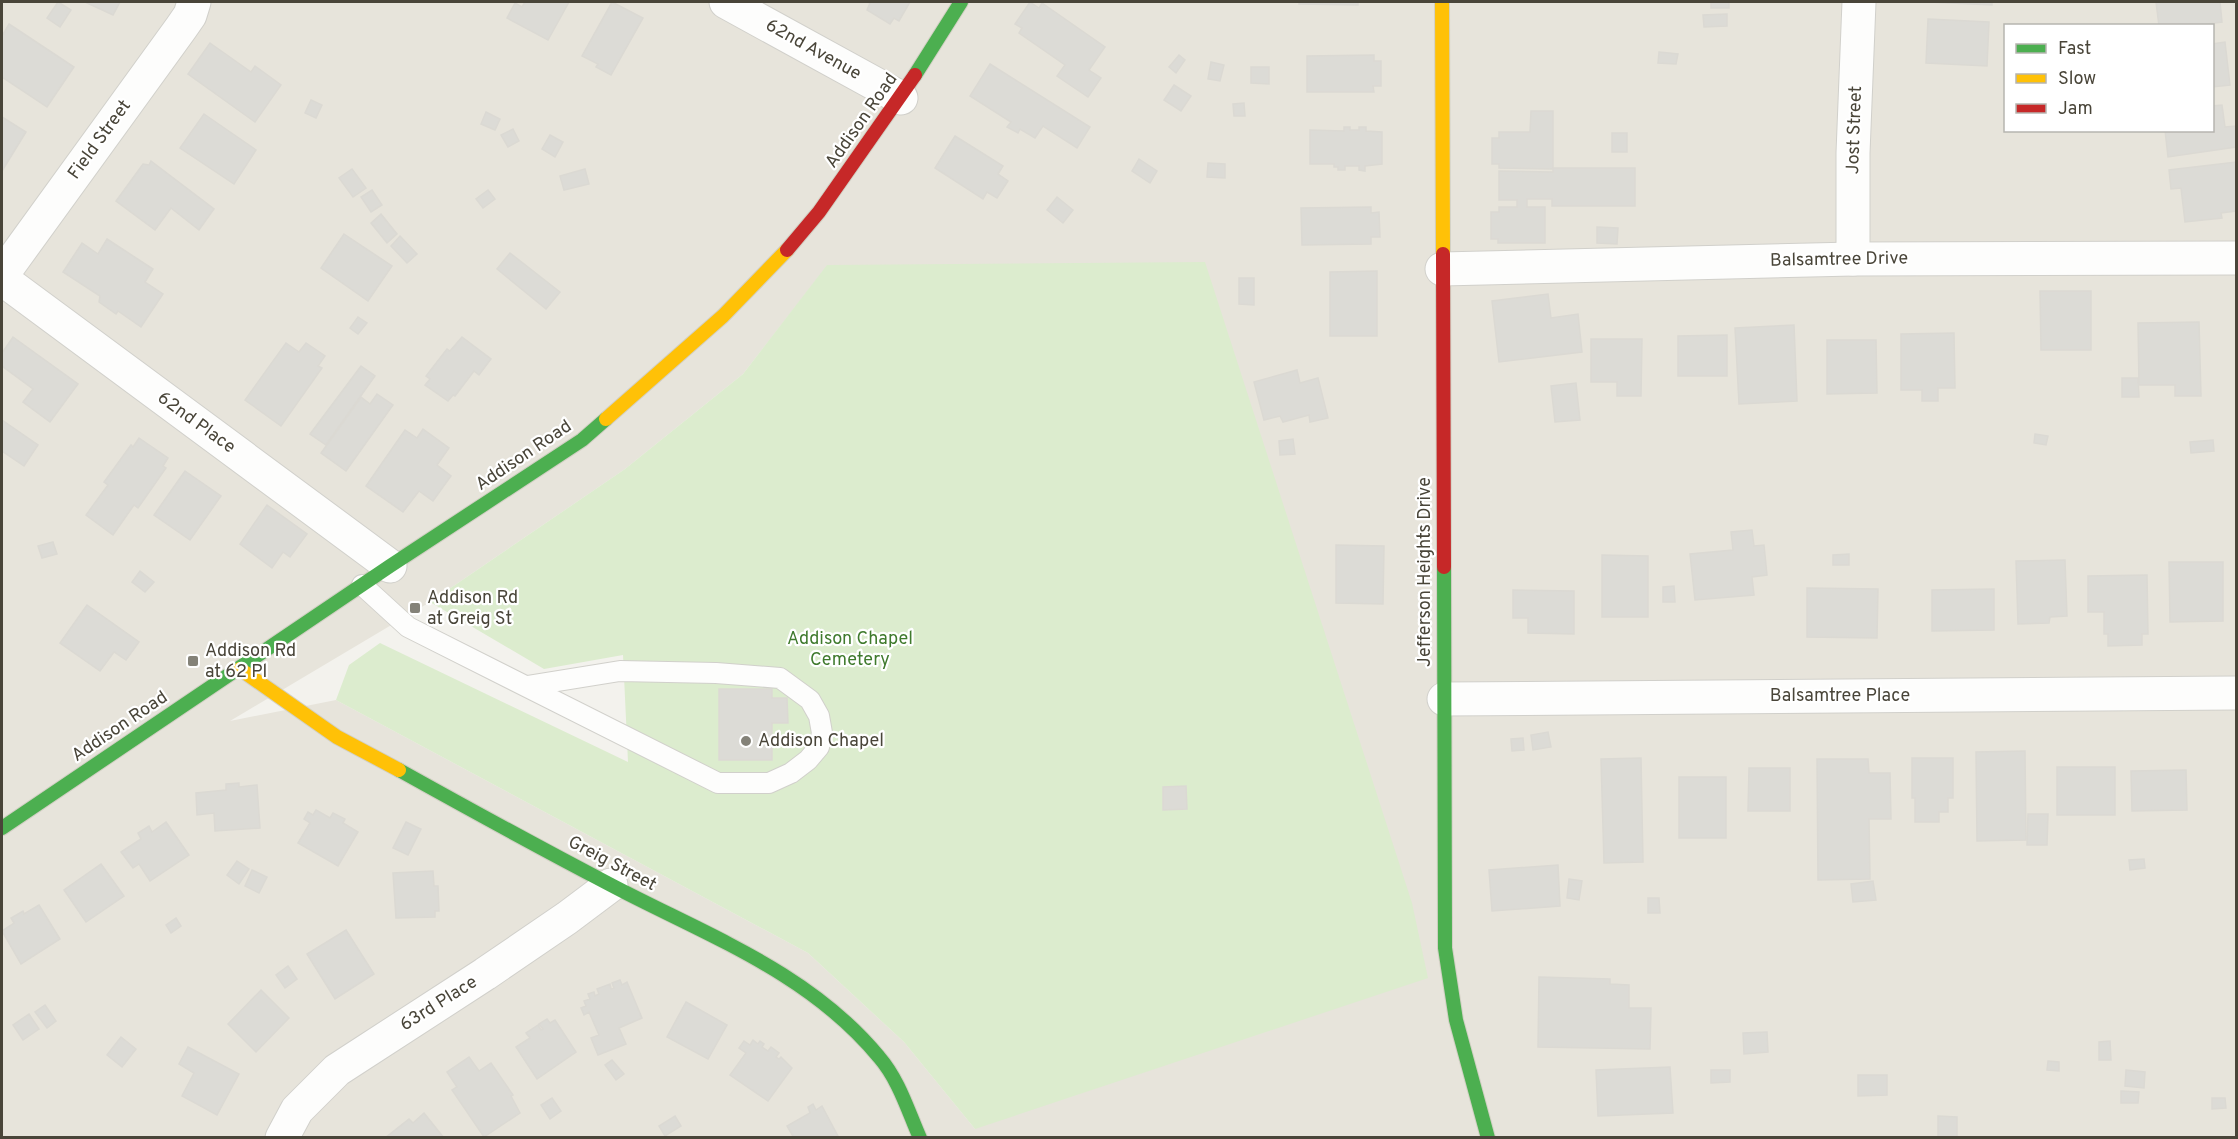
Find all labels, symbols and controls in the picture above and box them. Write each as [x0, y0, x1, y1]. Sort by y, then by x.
street label: 62nd Avenue [761, 14, 865, 86]
legend [2004, 24, 2214, 132]
text: Fast [2058, 38, 2091, 61]
text: Slow [2058, 68, 2096, 91]
street label: Addison Road [821, 69, 903, 173]
street label: Jost Street [1842, 85, 1868, 175]
street label: Field Street [63, 96, 137, 184]
text: Jam [2058, 98, 2093, 121]
street label: Balsamtree Drive [1770, 247, 1908, 273]
street label: 62nd Place [152, 387, 240, 459]
street label: Addison Road [472, 415, 576, 497]
street label: Jefferson Heights Drive [1414, 477, 1437, 667]
place label: Addison Rd at Greig St [427, 587, 518, 631]
marker: Addison Rd at Greig St [408, 601, 422, 615]
park label: Addison Chapel Cemetery [787, 628, 913, 672]
place label: Addison Rd at 62 Pl [205, 640, 296, 684]
marker: Addison Rd at 62 Pl [186, 654, 200, 668]
street label: Balsamtree Place [1770, 685, 1910, 708]
street label: Addison Road [68, 686, 172, 768]
place label: Addison Chapel [758, 730, 884, 753]
marker: Addison Chapel [739, 734, 753, 748]
street label: Greig Street [564, 831, 660, 897]
street label: 63rd Place [396, 971, 482, 1037]

